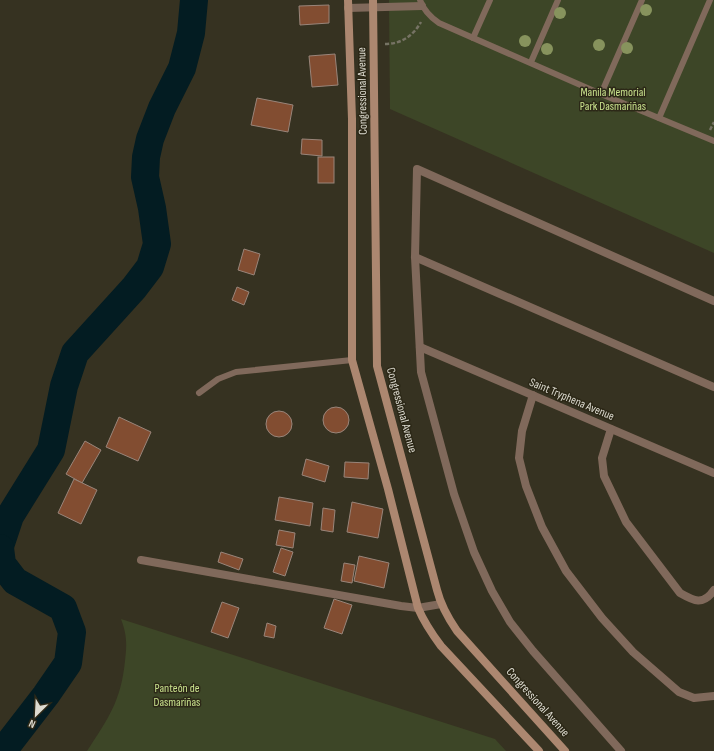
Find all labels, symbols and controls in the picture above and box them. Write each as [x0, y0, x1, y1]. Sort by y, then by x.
street label: Congressional Avenue [354, 47, 371, 135]
park label: Manila Memorial Park Dasmariñas [580, 85, 646, 114]
street label: Congressional Avenue [383, 366, 420, 455]
street label: Saint Tryphena Avenue [527, 375, 617, 424]
street label: Congressional Avenue [503, 665, 573, 740]
park label: Panteón de Dasmariñas [154, 681, 200, 710]
north arrow [16, 695, 56, 735]
text: N [27, 716, 37, 731]

